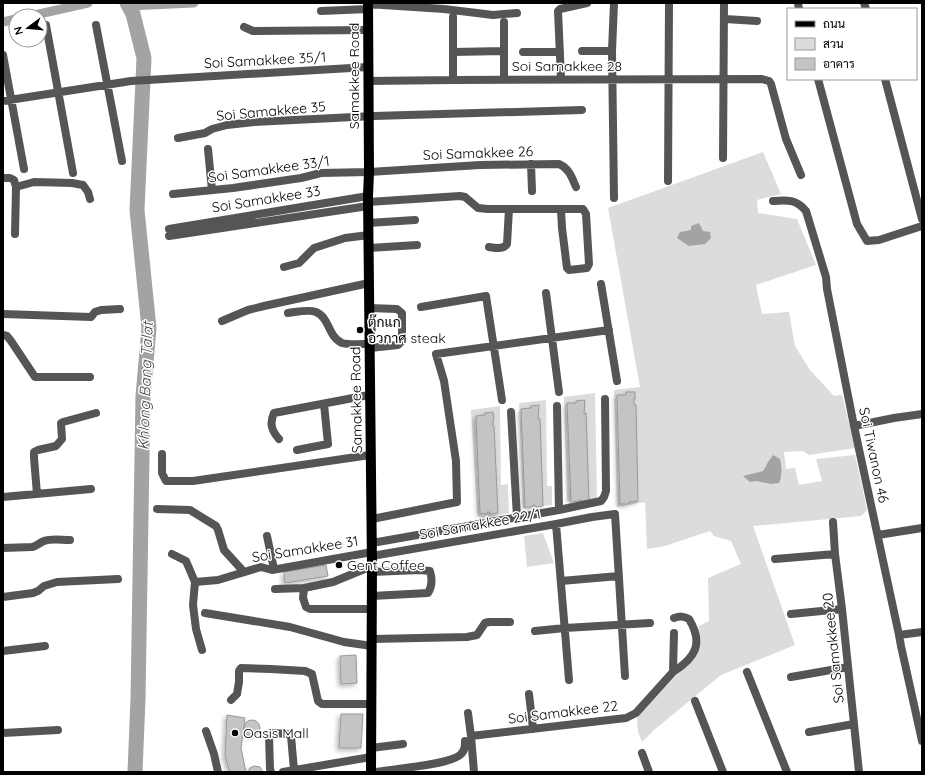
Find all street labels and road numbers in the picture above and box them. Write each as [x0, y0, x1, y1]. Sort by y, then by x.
street label: Samakkee Road [345, 23, 363, 129]
street label: Soi Samakkee 35/1 [203, 48, 327, 72]
street label: Soi Samakkee 28 [512, 57, 622, 75]
street label: Soi Samakkee 35 [215, 97, 327, 125]
street label: Soi Samakkee 26 [423, 142, 534, 164]
street label: Soi Samakkee 33/1 [207, 152, 331, 186]
street label: Soi Samakkee 33 [210, 182, 322, 216]
street label: Samakkee Road [346, 347, 366, 453]
street label: Soi Tiwanon 46 [855, 406, 893, 505]
street label: Soi Samakkee 22/1 [418, 504, 542, 544]
street label: Soi Samakkee 31 [250, 532, 360, 566]
street label: Soi Samakkee 20 [818, 592, 848, 704]
street label: Soi Samakkee 22 [507, 696, 619, 728]

